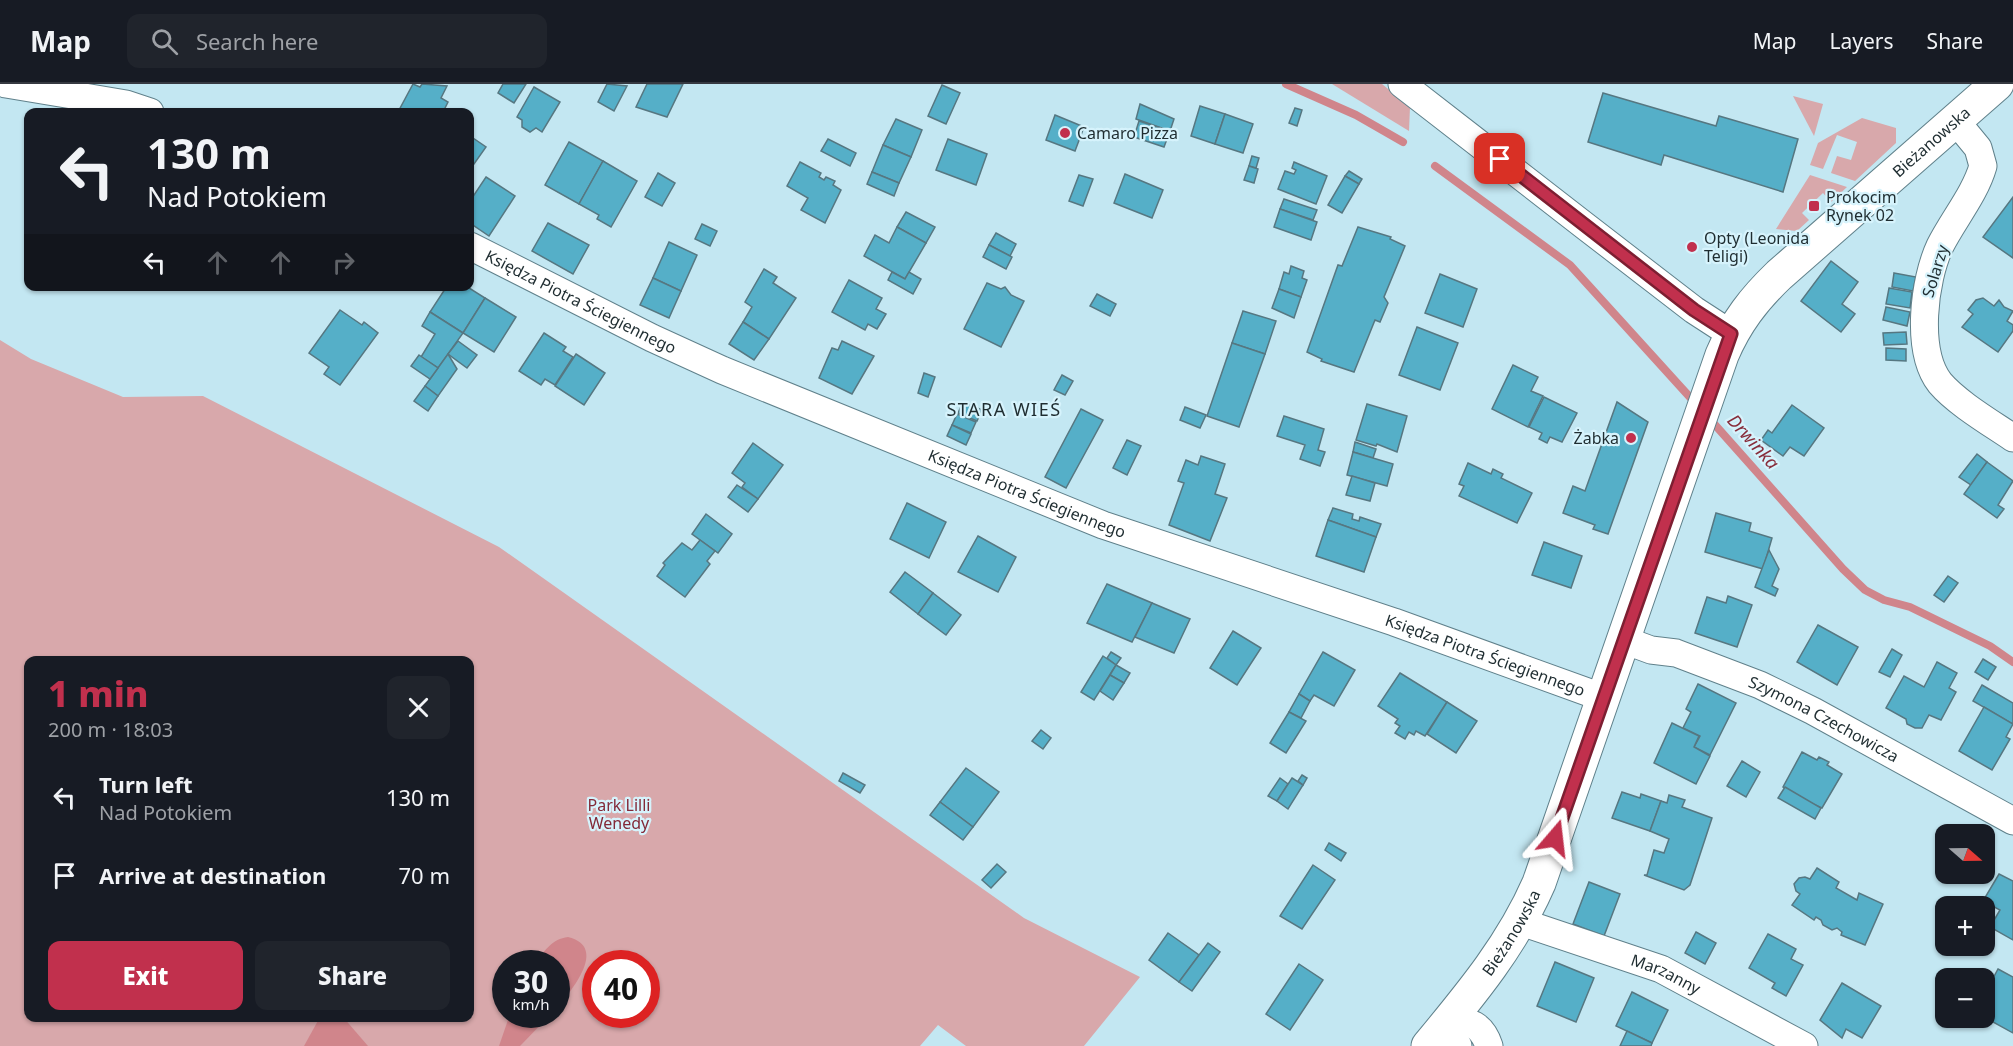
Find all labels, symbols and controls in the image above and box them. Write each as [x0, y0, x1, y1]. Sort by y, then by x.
search box [127, 14, 547, 68]
text: Map [30, 22, 91, 60]
icon: search [148, 25, 181, 58]
text: Search here [196, 26, 318, 56]
text: Map [1753, 27, 1797, 55]
text: Layers [1830, 27, 1894, 55]
text: Share [1927, 27, 1983, 55]
street label: Bieżanowska [1887, 101, 1975, 182]
place label: Camaro Pizza [1077, 122, 1178, 144]
text: 130 m [147, 124, 271, 181]
marker: Camaro Pizza [1058, 126, 1072, 140]
icon: left [48, 132, 126, 210]
pin [1474, 133, 1525, 184]
icon: arrive [1483, 142, 1516, 175]
text: Nad Potokiem [147, 178, 327, 215]
place label: Prokocim Rynek 02 [1826, 186, 1897, 226]
marker: Prokocim Rynek 02 [1807, 199, 1821, 213]
place label: Opty (Leonida Teligi) [1704, 227, 1809, 267]
marker: Opty (Leonida Teligi) [1685, 240, 1699, 254]
street label: Solarzy [1917, 241, 1954, 300]
street label: Księdza Piotra Ściegiennego [482, 245, 680, 359]
icon: left [138, 246, 171, 279]
icon: ahead [201, 246, 234, 279]
icon: ahead [264, 246, 297, 279]
icon: right [327, 246, 360, 279]
district label: STARA WIEŚ [946, 397, 1062, 421]
water label: Drwinka [1723, 409, 1785, 474]
place label: Żabka [1574, 427, 1619, 449]
marker: Żabka [1624, 431, 1638, 445]
street label: Księdza Piotra Ściegiennego [925, 444, 1129, 543]
street label: Księdza Piotra Ściegiennego [1382, 609, 1588, 701]
text: 1 min [48, 669, 149, 718]
street label: Szymona Czechowicza [1746, 671, 1903, 767]
button: close [387, 676, 450, 739]
text: 200 m · 18:03 [48, 716, 173, 743]
text: Turn left [99, 769, 193, 799]
icon: left [48, 781, 81, 814]
text: 130 m [386, 782, 450, 812]
park label: Park Lilli Wenedy [588, 794, 650, 834]
text: Nad Potokiem [99, 799, 232, 826]
position arrow [1523, 806, 1587, 870]
north arrow [1935, 824, 1995, 884]
map controls [1935, 824, 1995, 1028]
icon: arrive [48, 859, 81, 892]
text: Arrive at destination [99, 860, 326, 890]
text: 70 m [399, 860, 450, 890]
street label: Bieżanowska [1477, 886, 1545, 980]
button: + [1935, 896, 1995, 956]
button: Exit [48, 941, 243, 1010]
button: Share [255, 941, 450, 1010]
street label: Marzanny [1628, 949, 1705, 1000]
speed limit sign: 40 [582, 950, 660, 1028]
text: 30 [514, 961, 548, 1002]
button: − [1935, 968, 1995, 1028]
text: km/h [513, 994, 549, 1014]

